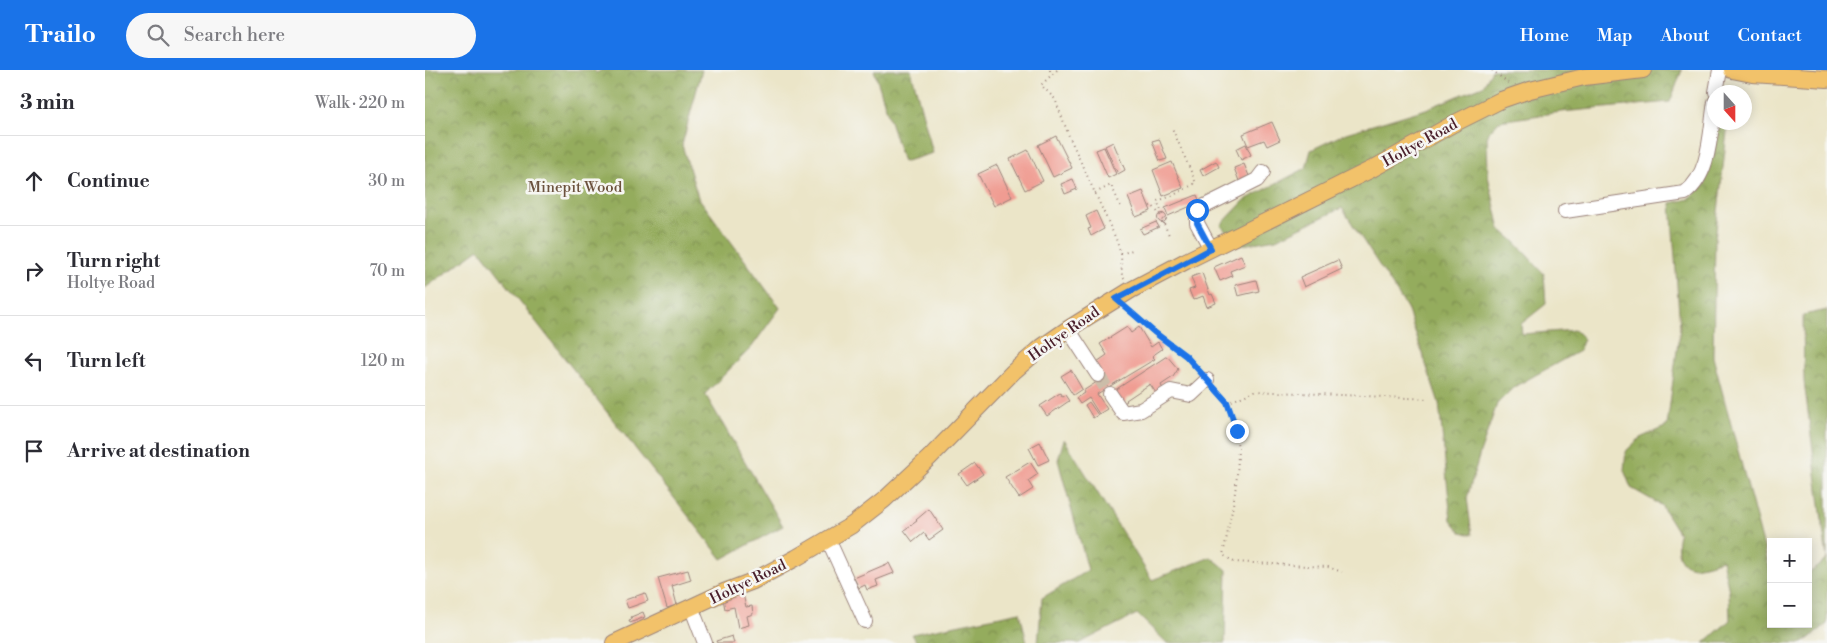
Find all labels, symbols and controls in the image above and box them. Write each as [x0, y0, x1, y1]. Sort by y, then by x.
search box [126, 13, 476, 58]
text: Trailo [25, 20, 96, 50]
icon: search [144, 21, 172, 49]
text: Search here [184, 23, 285, 47]
text: Home [1520, 24, 1569, 47]
text: Map [1597, 24, 1633, 47]
text: About [1661, 24, 1710, 47]
text: Contact [1738, 24, 1802, 47]
north arrow [1707, 85, 1752, 130]
text: 3 min [20, 90, 75, 116]
text: Walk · 220 m [315, 93, 405, 113]
street label: Holtye Road [1379, 114, 1461, 171]
icon: ahead [20, 167, 48, 195]
text: Continue [67, 169, 150, 193]
text: 30 m [368, 171, 405, 191]
park label: Minepit Wood [528, 178, 623, 197]
route start [1186, 199, 1209, 222]
text: Turn right [67, 249, 160, 273]
icon: right [20, 257, 48, 285]
text: 70 m [369, 261, 405, 281]
text: Holtye Road [67, 273, 155, 293]
street label: Holtye Road [1025, 302, 1104, 366]
icon: left [20, 347, 48, 375]
text: Turn left [67, 349, 146, 373]
text: 120 m [361, 351, 405, 371]
route end [1226, 420, 1249, 443]
icon: arrive [20, 437, 48, 465]
text: Arrive at destination [67, 439, 250, 463]
map controls [1767, 538, 1812, 628]
button: + [1767, 538, 1812, 583]
street label: Holtye Road [707, 555, 790, 609]
button: − [1767, 583, 1812, 628]

